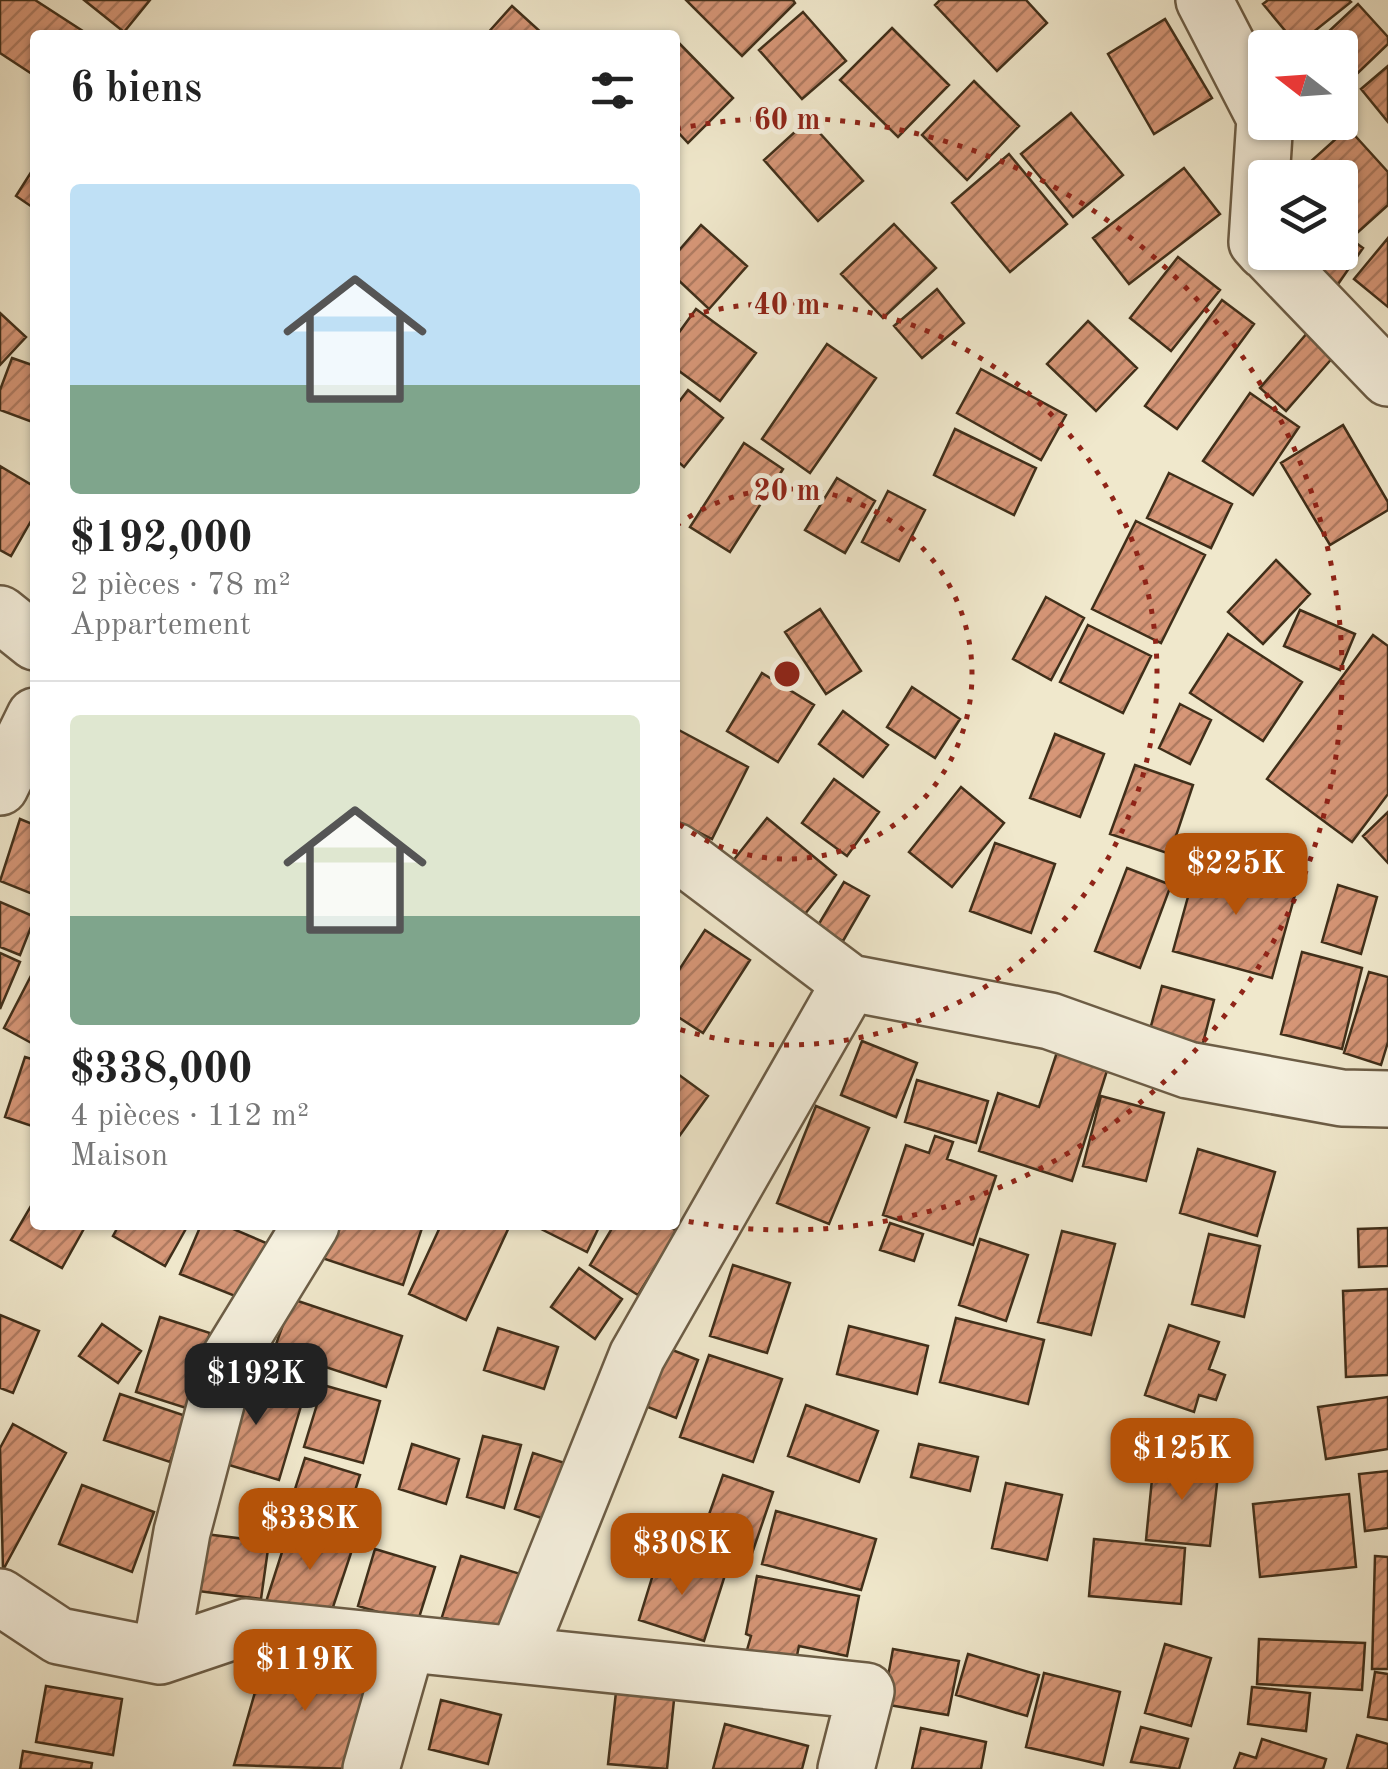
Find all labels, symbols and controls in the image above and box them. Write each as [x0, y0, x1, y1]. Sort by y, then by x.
north arrow [1248, 30, 1358, 140]
map controls [1248, 30, 1358, 270]
icon: filters [585, 63, 640, 118]
text: 6 biens [70, 69, 202, 111]
text: 60 m [753, 106, 821, 136]
button: layers [1248, 160, 1358, 270]
icon: home [265, 249, 445, 429]
text: 40 m [753, 291, 821, 321]
text: 20 m [753, 477, 821, 507]
text: $192,000 [70, 519, 252, 561]
text: 2 pièces · 78 m² [70, 570, 291, 602]
text: Appartement [70, 610, 251, 642]
centre of rings [769, 656, 805, 692]
icon: home [265, 780, 445, 960]
pin: $225K [1166, 833, 1306, 918]
text: $225K [1187, 849, 1285, 881]
text: $338,000 [70, 1050, 252, 1092]
text: 4 pièces · 112 m² [70, 1101, 309, 1133]
text: Maison [70, 1141, 168, 1173]
pin: $192K [186, 1343, 326, 1428]
text: $192K [207, 1359, 305, 1391]
pin: $125K [1112, 1418, 1252, 1503]
text: $125K [1133, 1434, 1231, 1466]
pin: $338K [240, 1488, 380, 1573]
text: $338K [261, 1504, 359, 1536]
pin: $308K [612, 1513, 752, 1598]
text: $308K [633, 1529, 731, 1561]
pin: $119K [235, 1629, 375, 1714]
text: $119K [256, 1645, 354, 1677]

